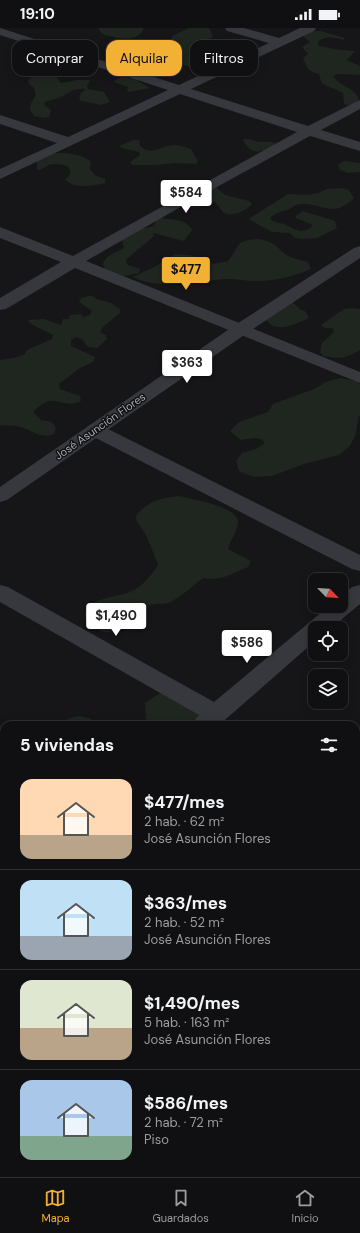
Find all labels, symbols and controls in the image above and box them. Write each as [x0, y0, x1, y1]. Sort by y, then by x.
text: 19:10 [20, 4, 55, 24]
chip: Comprar [12, 40, 98, 76]
chip: Alquilar [106, 40, 182, 76]
chip: Filtros [190, 40, 258, 76]
pin: $584 [162, 180, 210, 214]
text: $584 [170, 184, 202, 201]
pin: $477 [162, 257, 210, 291]
text: $477 [171, 261, 201, 278]
pin: $363 [163, 350, 211, 384]
text: $363 [171, 354, 203, 371]
street label: José Asunción Flores [52, 389, 148, 463]
north arrow [308, 573, 348, 613]
map controls [308, 573, 348, 709]
pin: $1,490 [83, 603, 149, 637]
text: $1,490 [95, 607, 137, 624]
button: locate [308, 621, 348, 661]
pin: $586 [223, 630, 271, 664]
text: $586 [231, 634, 263, 651]
button: layers [308, 669, 348, 709]
text: 5 viviendas [20, 734, 114, 756]
icon: filters [318, 734, 340, 756]
text: $477/mes [144, 791, 224, 813]
icon: home [52, 795, 100, 843]
text: 2 hab. · 62 m² [144, 813, 224, 830]
text: José Asunción Flores [144, 830, 271, 847]
text: $363/mes [144, 892, 227, 914]
icon: home [52, 896, 100, 944]
text: 2 hab. · 52 m² [144, 914, 224, 931]
text: José Asunción Flores [144, 931, 271, 948]
text: $1,490/mes [144, 992, 240, 1014]
icon: home [52, 996, 100, 1044]
text: 5 hab. · 163 m² [144, 1014, 229, 1031]
text: José Asunción Flores [144, 1031, 271, 1048]
text: $586/mes [144, 1092, 228, 1114]
icon: home [52, 1096, 100, 1144]
text: 2 hab. · 72 m² [144, 1114, 223, 1131]
text: Piso [144, 1131, 169, 1148]
tab: Mapa [41, 1187, 70, 1225]
tab: Guardados [152, 1187, 209, 1225]
tab: Inicio [292, 1187, 319, 1225]

